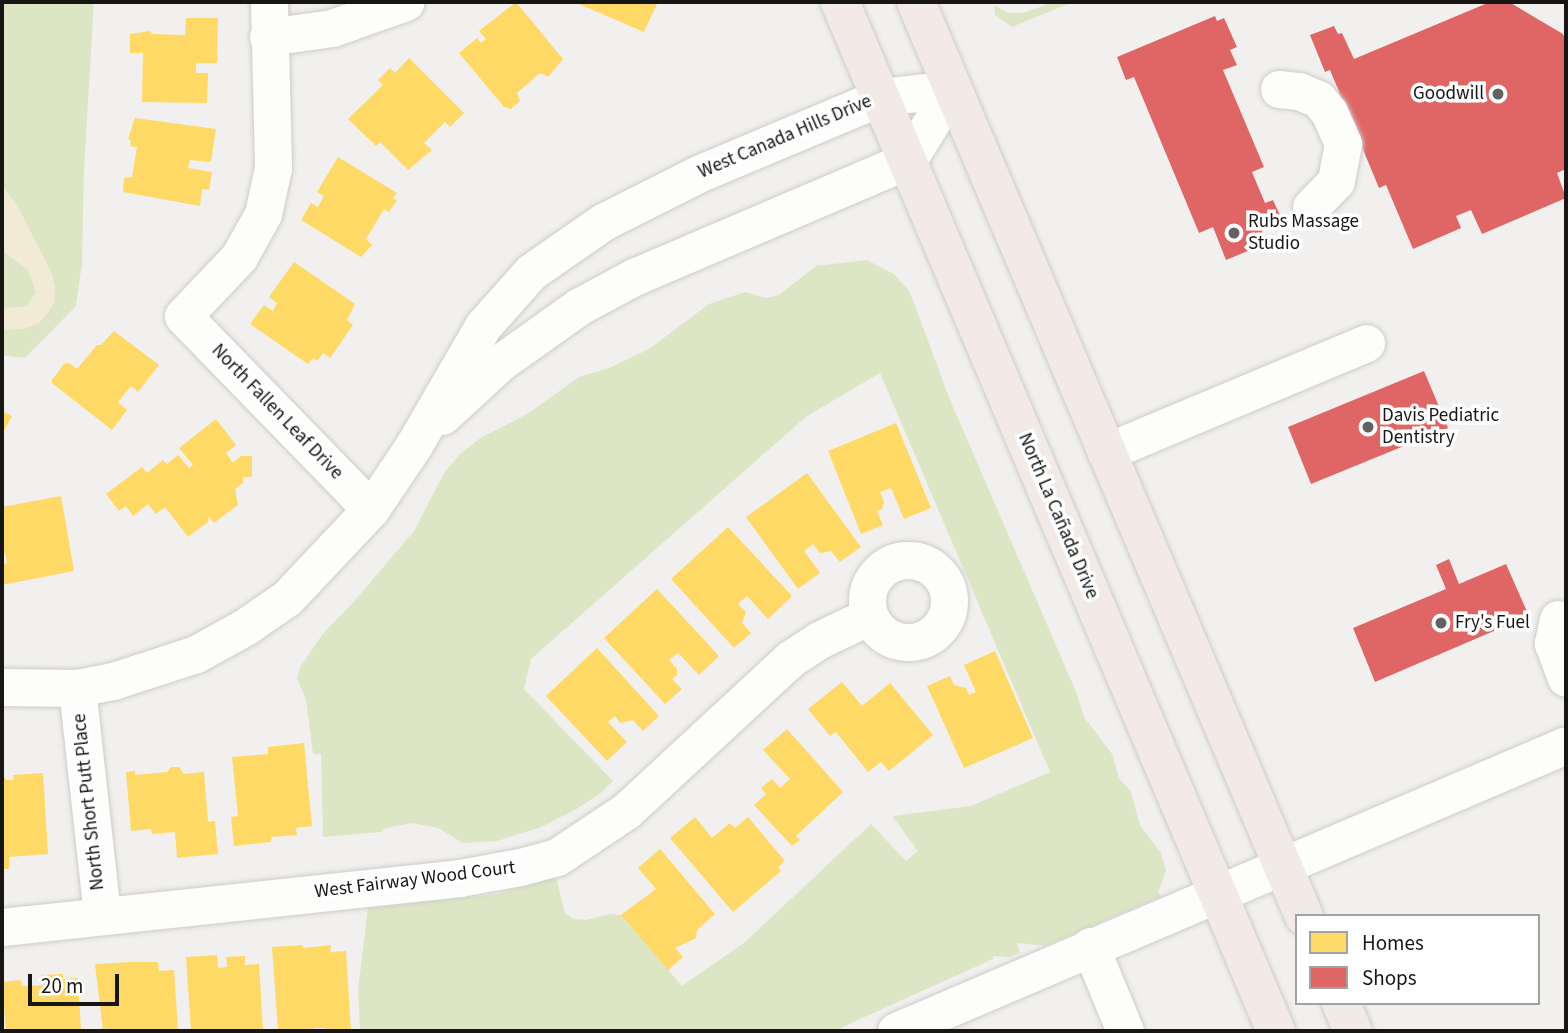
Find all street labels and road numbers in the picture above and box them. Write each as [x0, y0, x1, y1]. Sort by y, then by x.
street label: West Canada Hills Drive [695, 90, 875, 184]
street label: North Fallen Leaf Drive [206, 339, 348, 485]
street label: North La Cañada Drive [1013, 430, 1103, 602]
street label: North Short Putt Place [68, 713, 110, 891]
street label: West Fairway Wood Court [313, 856, 517, 904]

